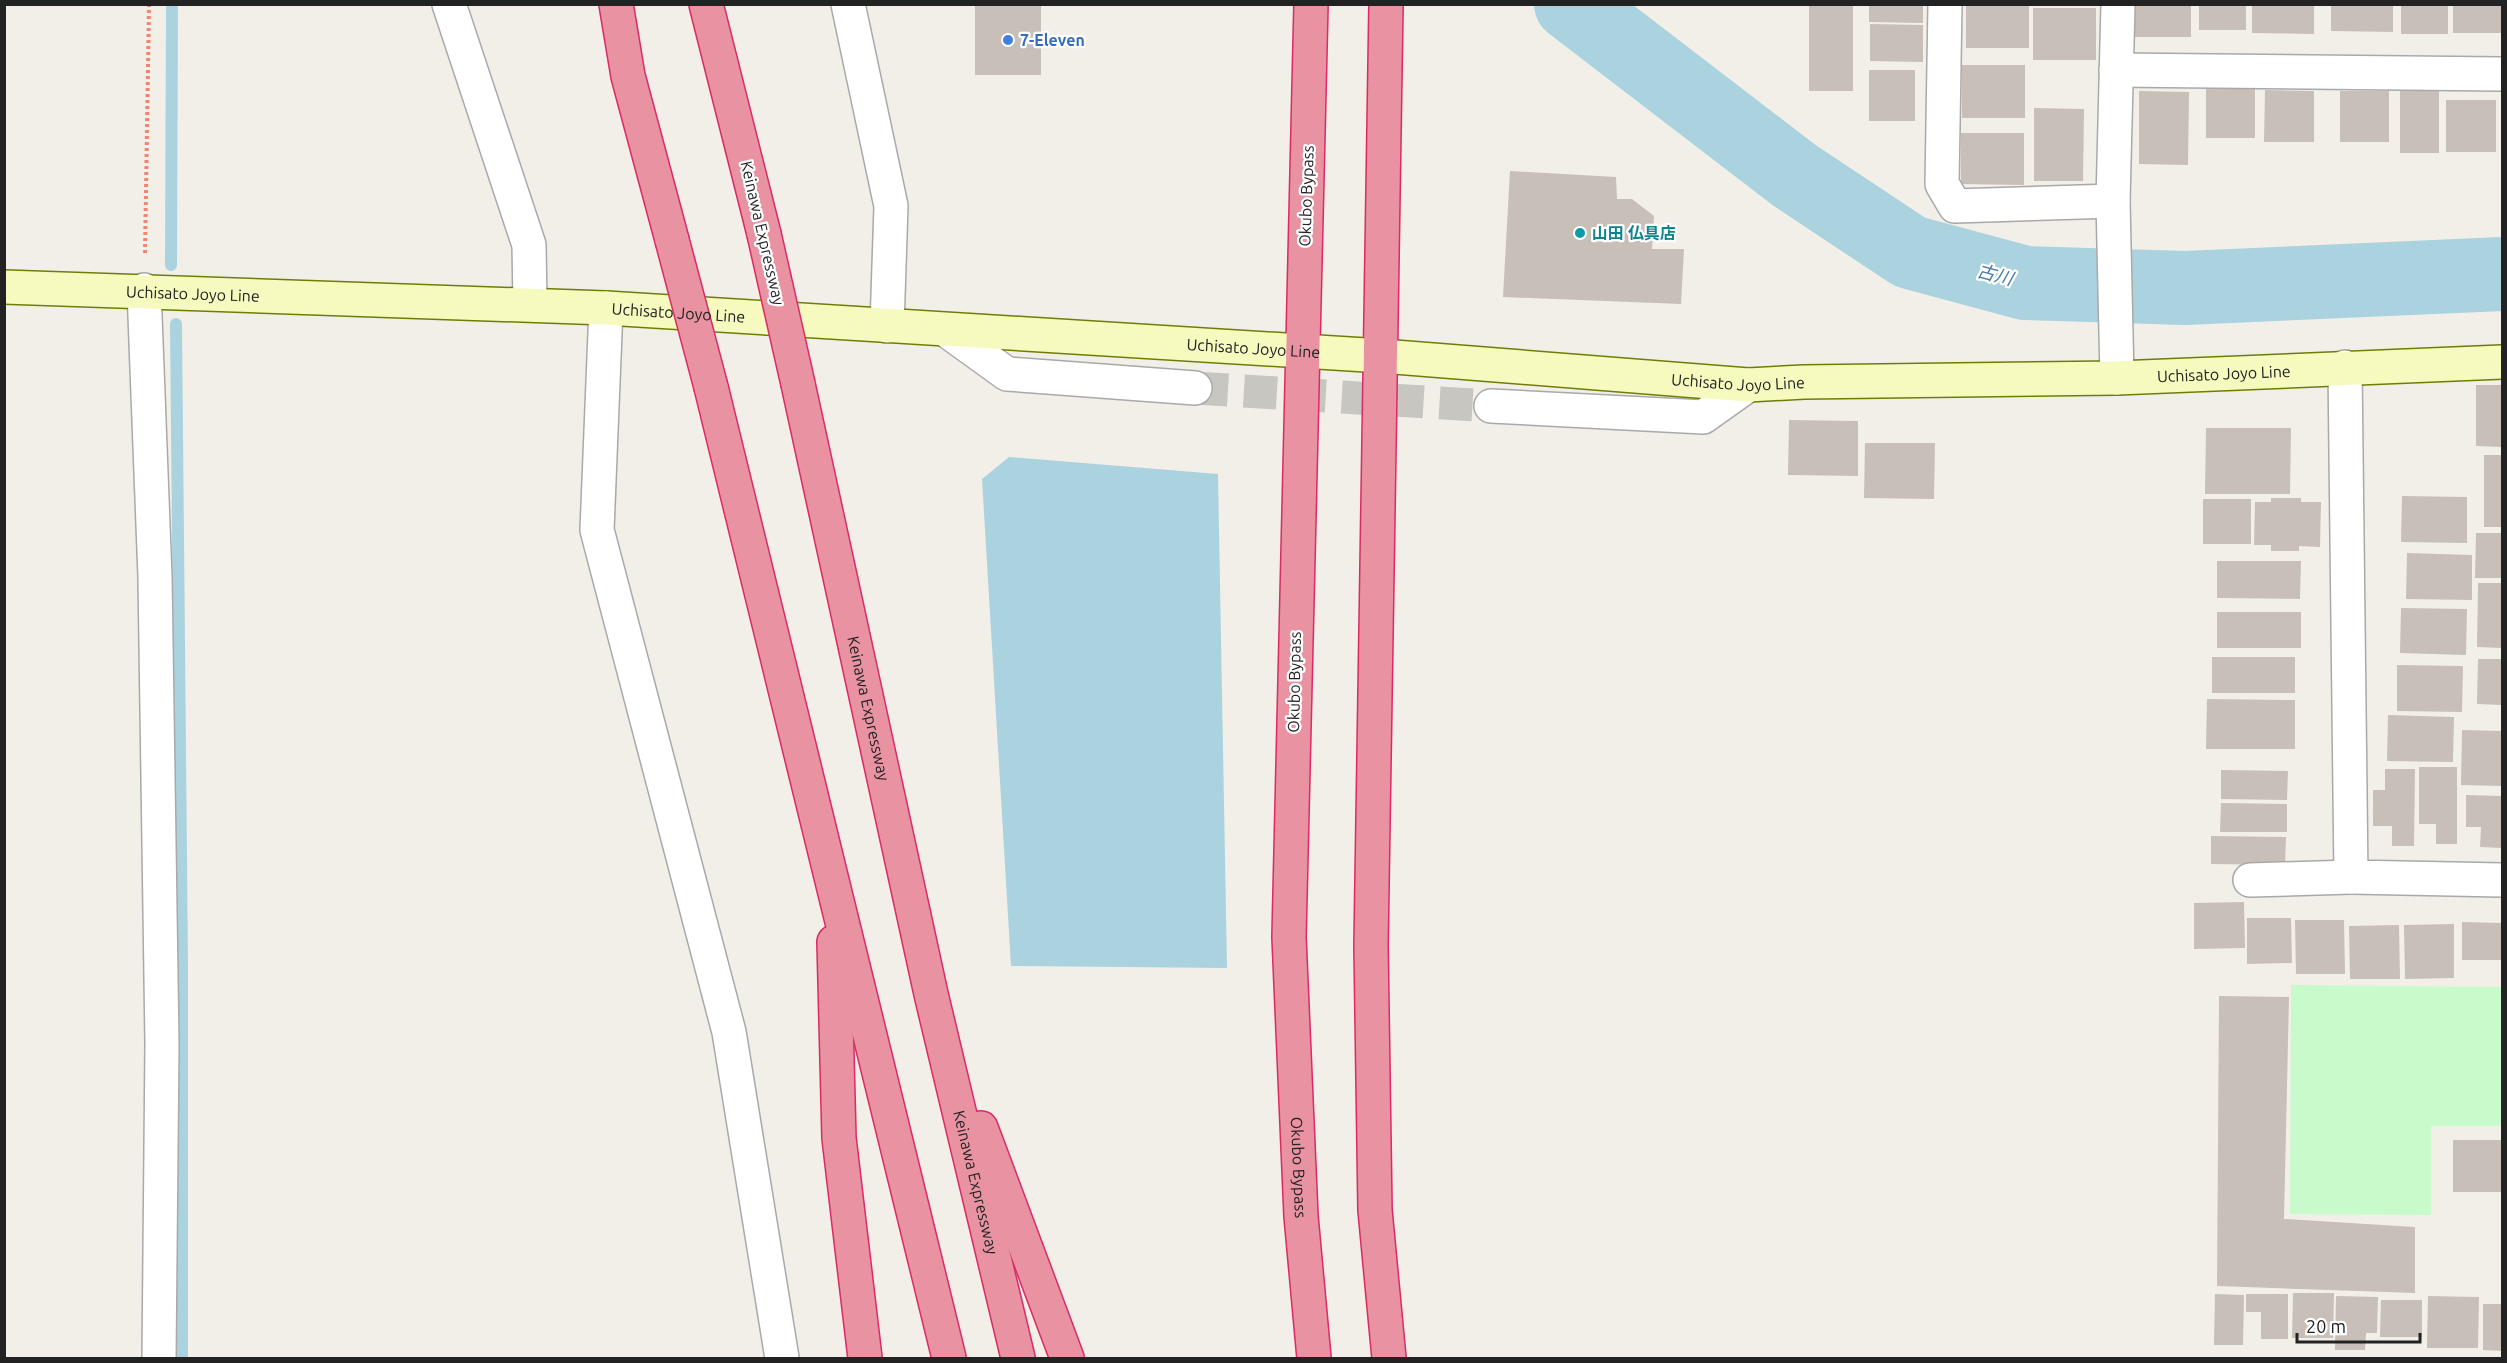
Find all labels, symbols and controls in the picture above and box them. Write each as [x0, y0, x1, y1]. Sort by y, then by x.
place label: 7-Eleven [1020, 31, 1085, 49]
marker: 7-Eleven [1001, 33, 1015, 47]
street label: Okubo Bypass [1295, 145, 1317, 247]
street label: Keinawa Expressway [738, 159, 788, 307]
place label: 山田 仏具店 [1592, 224, 1676, 242]
marker: 山田 仏具店 [1573, 226, 1587, 240]
water label: 古川 [1975, 260, 2017, 289]
street label: Uchisato Joyo Line [126, 282, 260, 305]
street label: Uchisato Joyo Line [611, 299, 746, 326]
street label: Uchisato Joyo Line [1186, 335, 1321, 361]
street label: Uchisato Joyo Line [2157, 362, 2291, 385]
street label: Uchisato Joyo Line [1671, 370, 1805, 394]
street label: Okubo Bypass [1284, 631, 1304, 733]
street label: Keinawa Expressway [844, 634, 893, 783]
street label: Keinawa Expressway [950, 1108, 1002, 1257]
street label: Okubo Bypass [1288, 1116, 1310, 1219]
scale bar [2297, 1306, 2420, 1344]
text: 20 m [2306, 1316, 2346, 1336]

